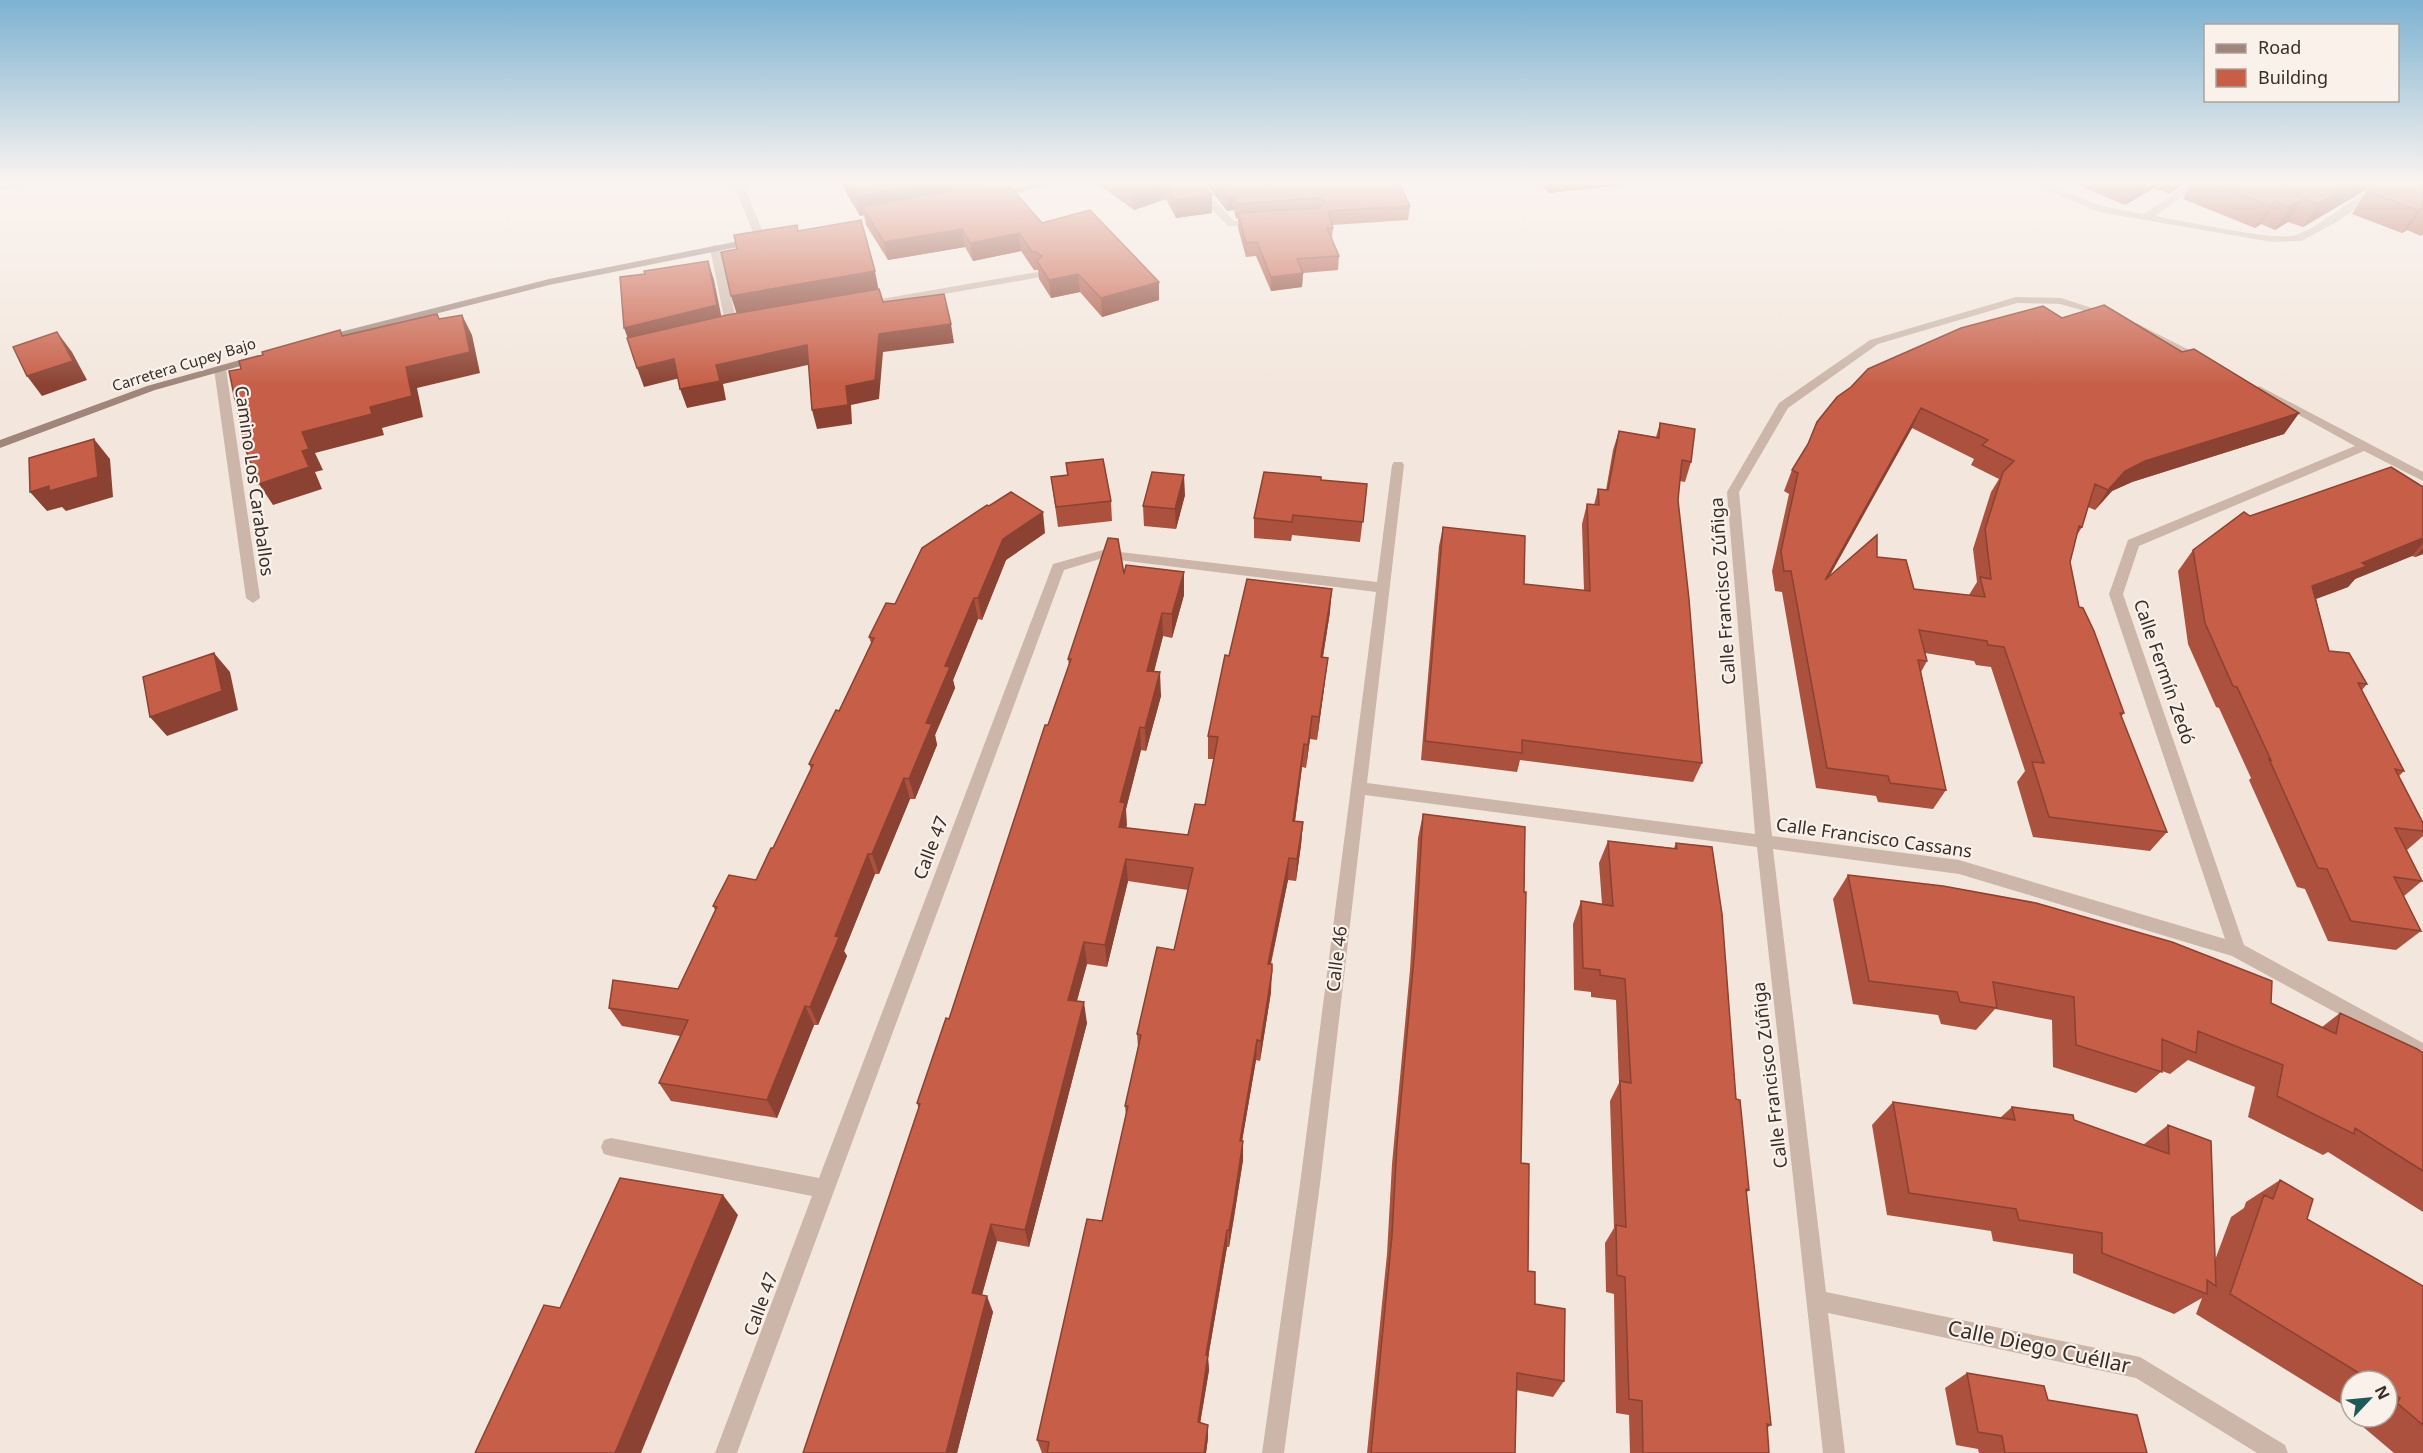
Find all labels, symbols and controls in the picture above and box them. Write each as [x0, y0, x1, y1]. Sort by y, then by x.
legend [2204, 24, 2399, 102]
text: Road [2258, 35, 2301, 59]
text: Building [2258, 65, 2328, 89]
street label: Carretera Cupey Bajo [109, 333, 258, 395]
street label: Camino Los Caraballos [230, 384, 280, 578]
street label: Calle Francisco Zúñiga [1703, 497, 1741, 686]
street label: Calle Fermín Zedó [2129, 596, 2201, 748]
street label: Calle Francisco Cassans [1774, 811, 1974, 863]
street label: Calle 47 [907, 812, 953, 883]
street label: Calle 46 [1320, 925, 1352, 993]
street label: Calle Francisco Zúñiga [1746, 981, 1792, 1170]
street label: Calle 47 [737, 1268, 783, 1339]
street label: Calle Diego Cuéllar [1945, 1313, 2134, 1379]
north arrow [2339, 1369, 2399, 1429]
text: N [2370, 1382, 2395, 1403]

